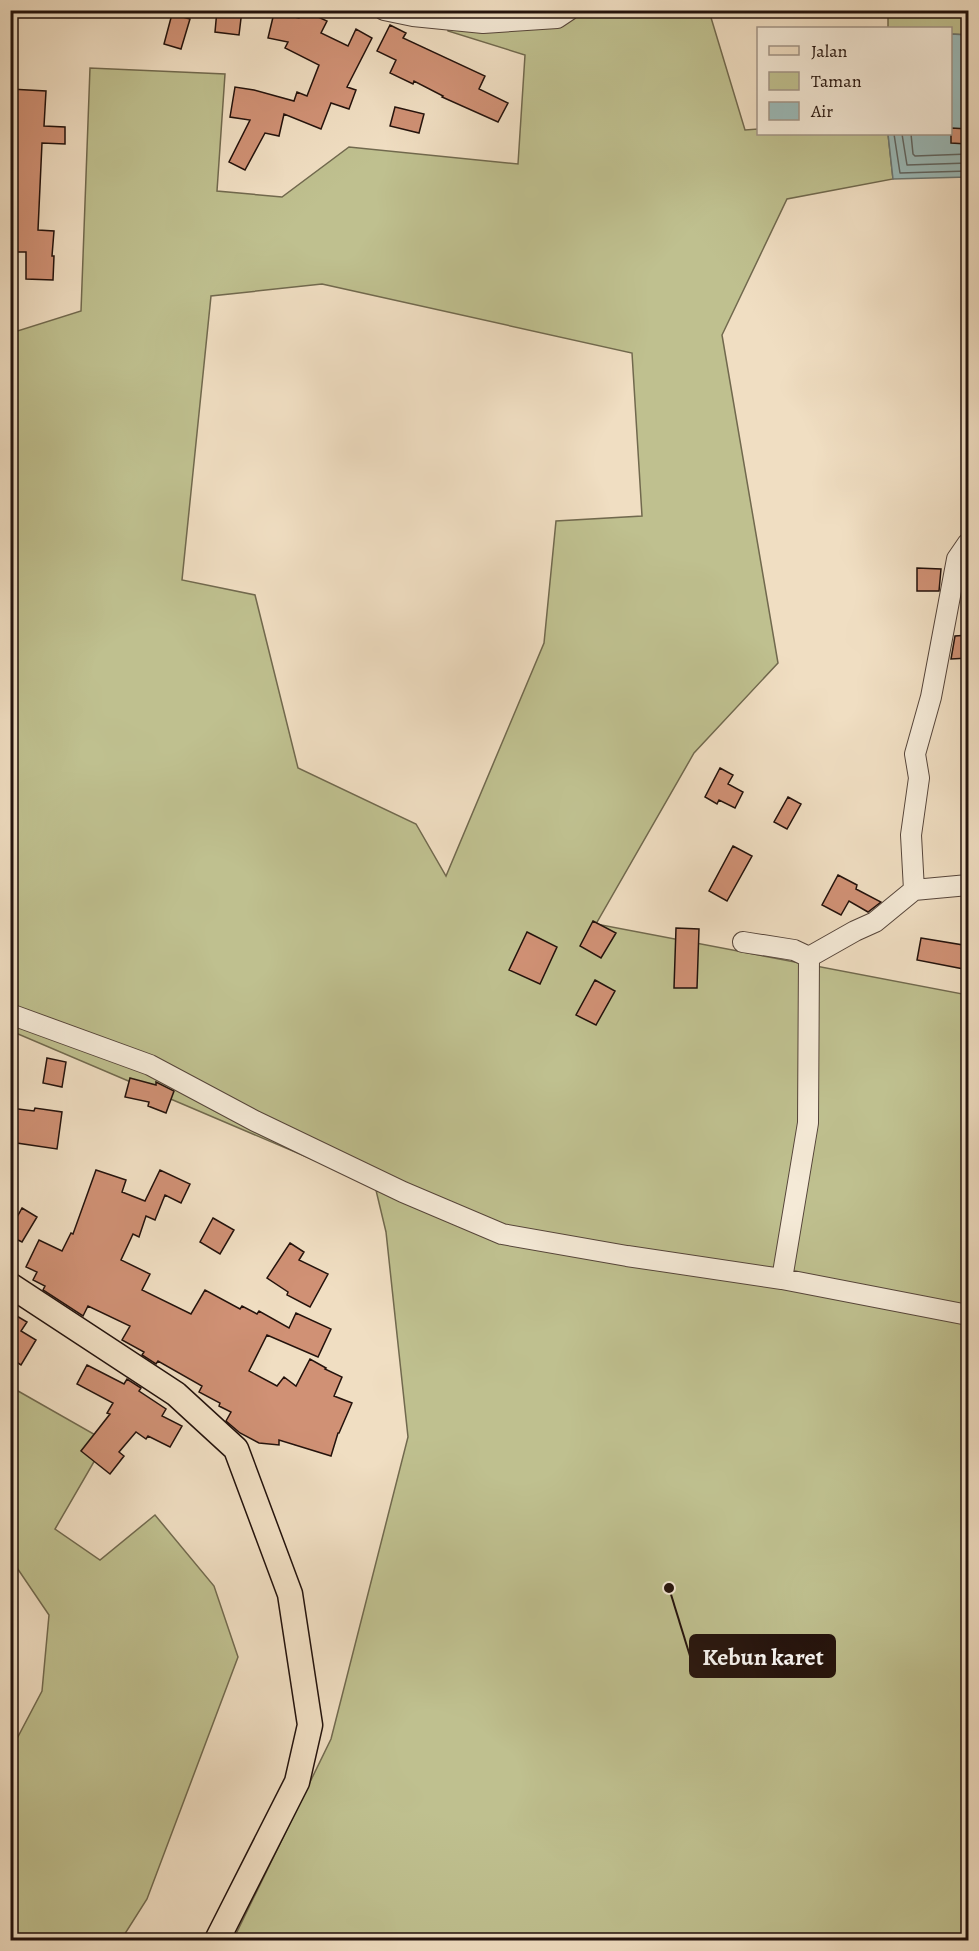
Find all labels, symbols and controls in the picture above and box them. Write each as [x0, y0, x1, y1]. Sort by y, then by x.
legend [757, 27, 952, 135]
text: Jalan [811, 39, 848, 63]
text: Taman [811, 69, 862, 93]
text: Air [810, 99, 833, 123]
callout: Kebun karet [690, 1635, 835, 1677]
text: Kebun karet [702, 1641, 824, 1673]

